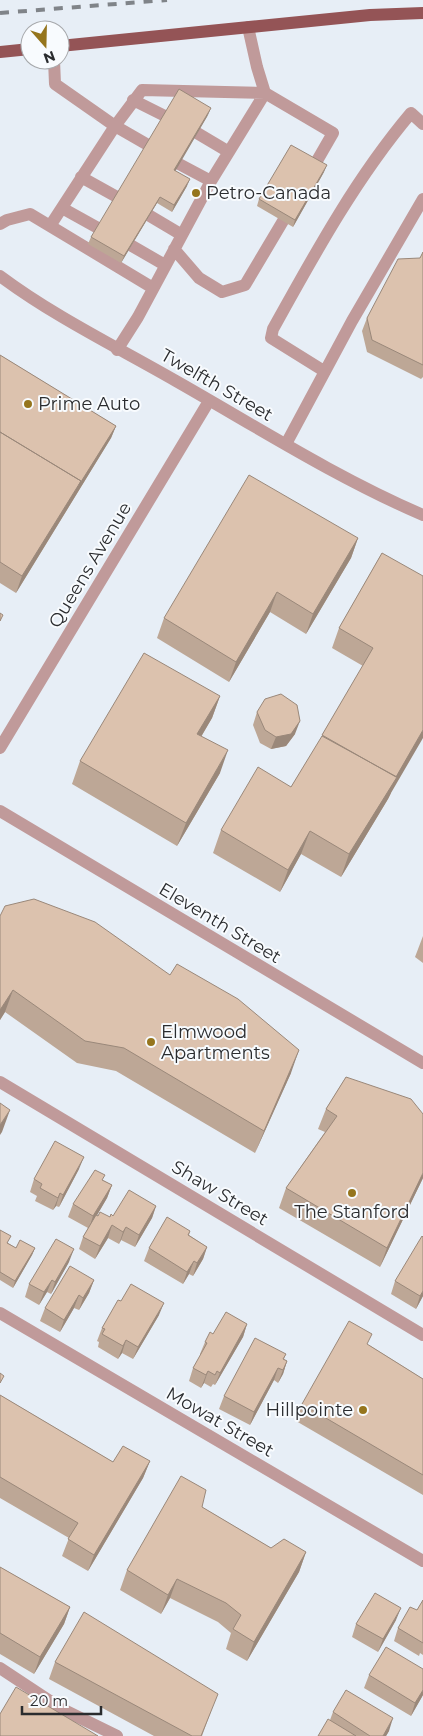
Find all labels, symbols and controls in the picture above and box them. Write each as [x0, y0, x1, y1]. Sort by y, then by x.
north arrow [20, 20, 70, 70]
text: N [41, 47, 58, 68]
place label: Petro-Canada [206, 182, 331, 204]
marker: Petro-Canada [190, 187, 202, 199]
street label: Twelfth Street [157, 344, 277, 426]
place label: Prime Auto [38, 393, 140, 415]
marker: Prime Auto [22, 398, 34, 410]
street label: Queens Avenue [44, 498, 136, 632]
street label: Eleventh Street [155, 878, 285, 968]
place label: Elmwood Apartments [161, 1021, 270, 1064]
marker: Elmwood Apartments [145, 1036, 157, 1048]
street label: Shaw Street [168, 1156, 272, 1230]
marker: The Stanford [346, 1187, 358, 1199]
place label: The Stanford [294, 1201, 410, 1223]
street label: Mowat Street [162, 1382, 278, 1462]
place label: Hillpointe [266, 1399, 353, 1421]
marker: Hillpointe [357, 1404, 369, 1416]
scale bar [22, 1684, 101, 1716]
text: 20 m [30, 1691, 68, 1710]

